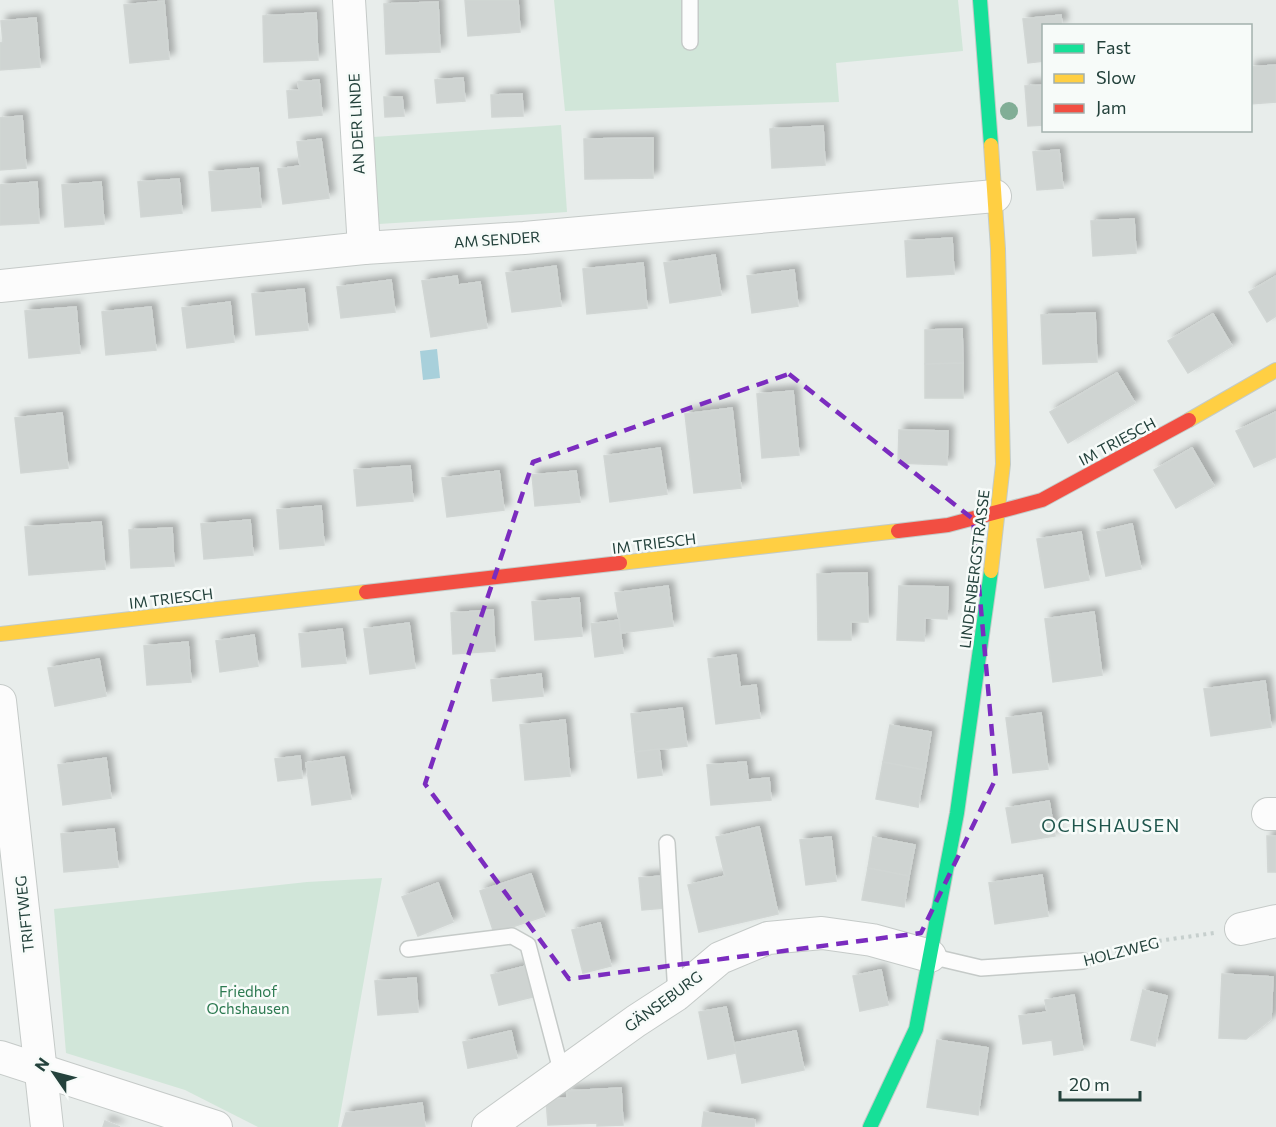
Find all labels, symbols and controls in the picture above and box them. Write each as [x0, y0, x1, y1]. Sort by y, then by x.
legend [1042, 24, 1252, 132]
text: Fast [1096, 36, 1131, 58]
text: Slow [1096, 66, 1136, 88]
street label: AN DER LINDE [344, 73, 368, 175]
text: Jam [1096, 96, 1126, 118]
street label: AM SENDER [453, 227, 541, 251]
street label: IM TRIESCH [1075, 413, 1159, 469]
street label: LINDENBERGSTRASSE [955, 488, 993, 649]
street label: IM TRIESCH [611, 529, 697, 557]
street label: IM TRIESCH [128, 584, 214, 612]
district label: OCHSHAUSEN [1041, 814, 1181, 836]
street label: TRIFTWEG [11, 875, 37, 953]
street label: HOLZWEG [1081, 933, 1161, 969]
street label: GÄNSEBURG [621, 967, 705, 1035]
park label: Friedhof Ochshausen [206, 982, 290, 1017]
north arrow [24, 1043, 84, 1103]
text: N [30, 1054, 53, 1074]
scale bar [1060, 1064, 1140, 1102]
text: 20 m [1069, 1073, 1110, 1095]

